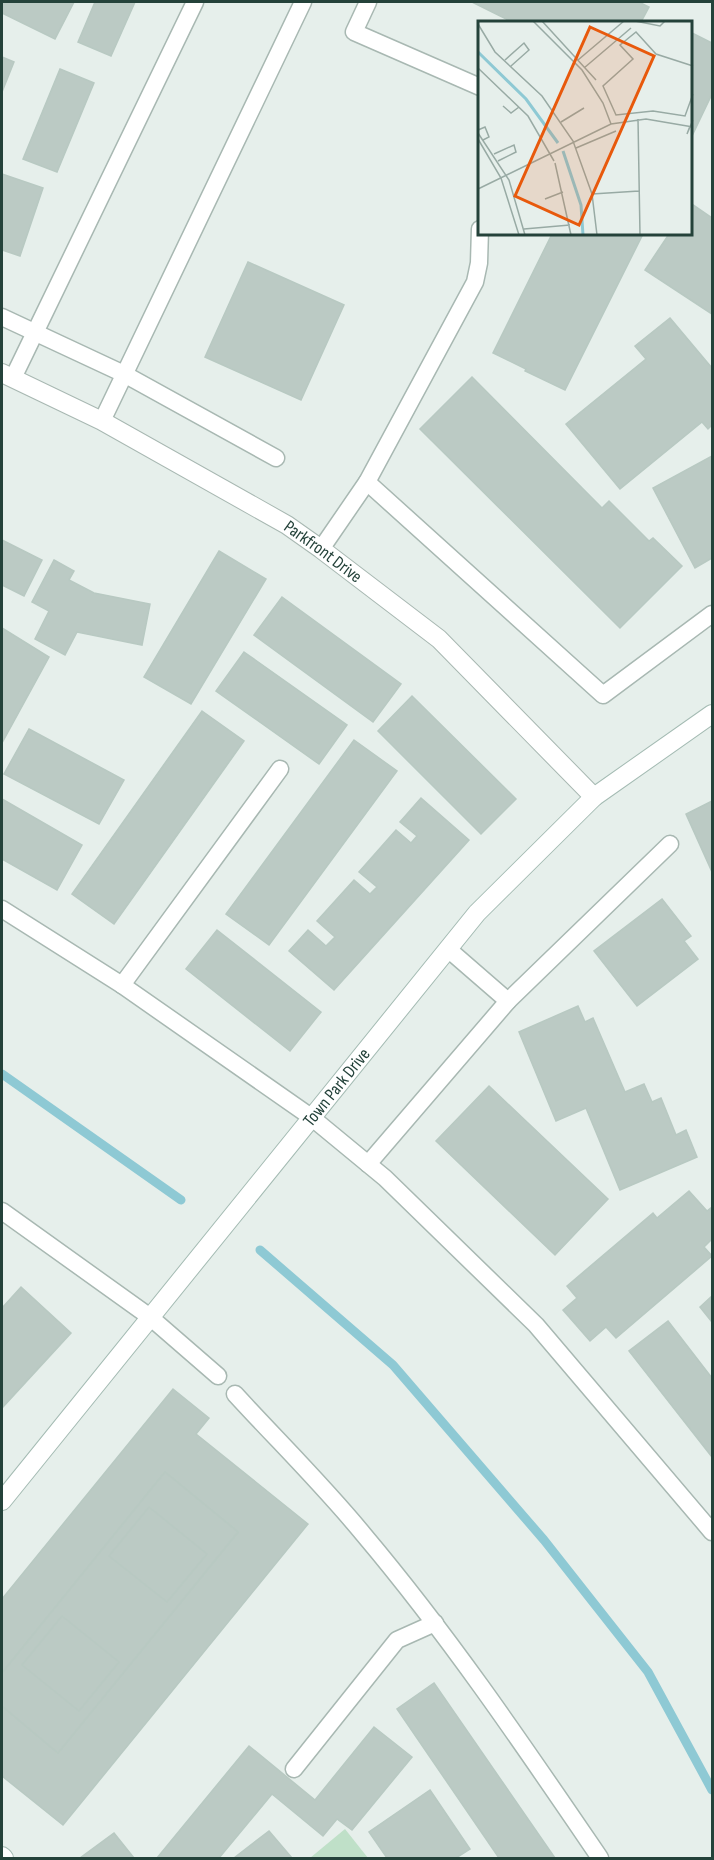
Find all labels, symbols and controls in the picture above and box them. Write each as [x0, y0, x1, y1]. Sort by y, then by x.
inset map [478, 21, 693, 236]
street label: Parkfront Drive [280, 516, 366, 587]
street label: Town Park Drive [298, 1044, 374, 1131]

